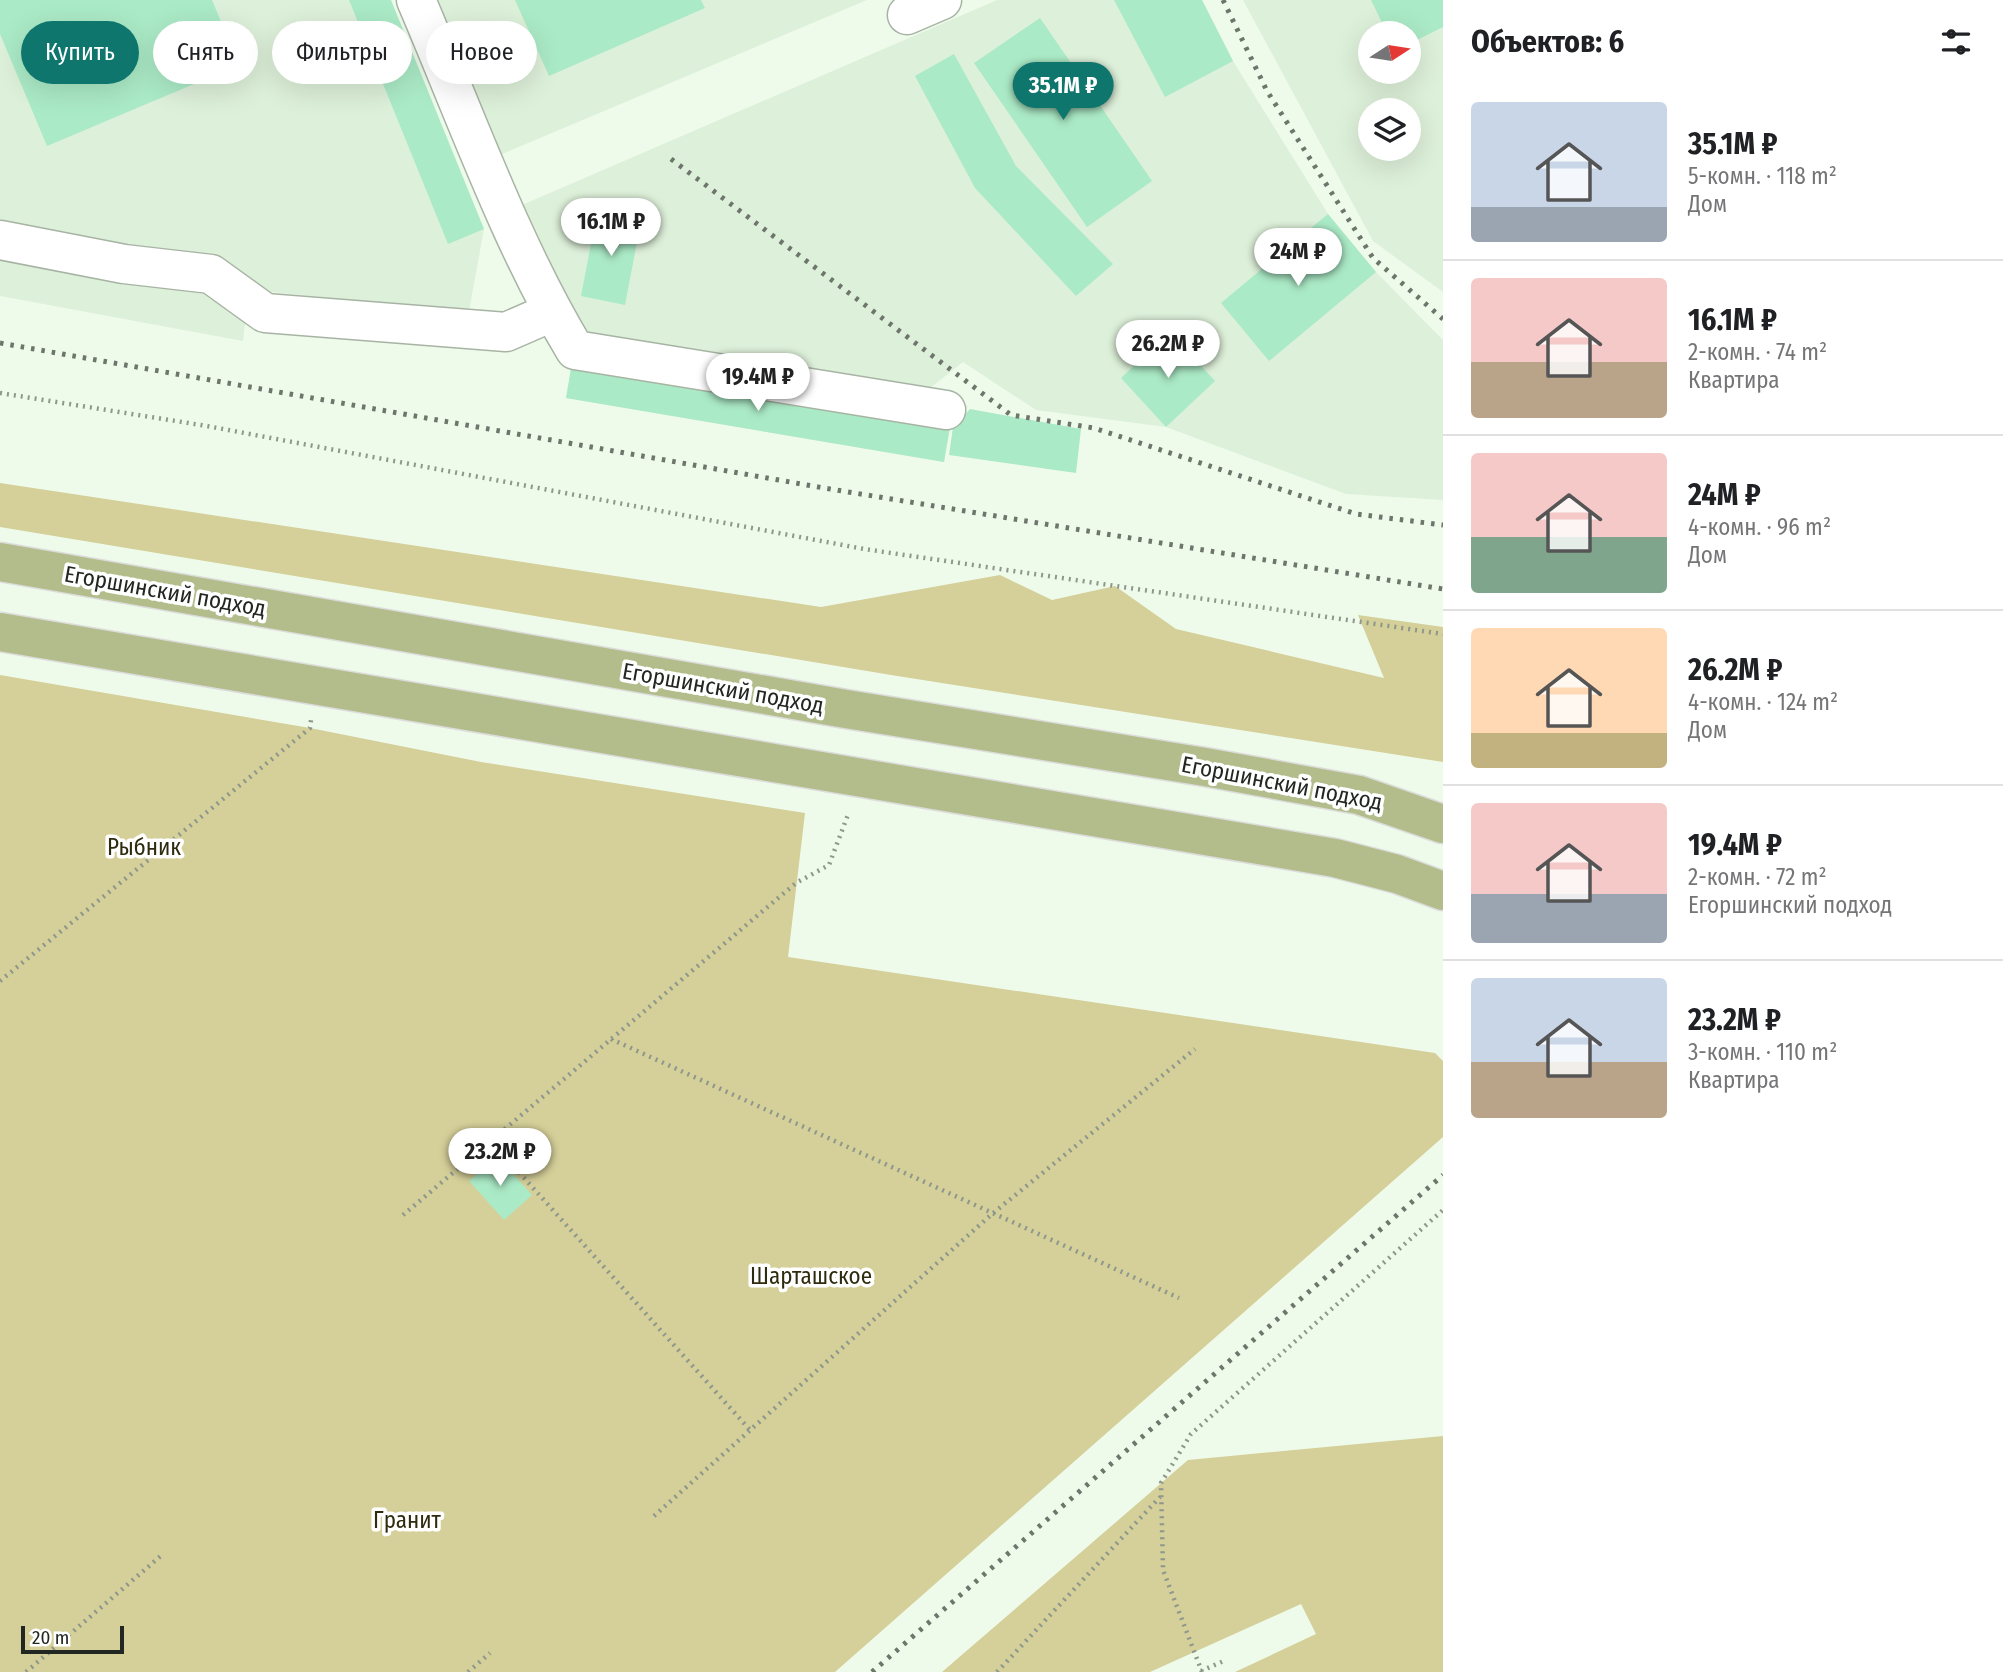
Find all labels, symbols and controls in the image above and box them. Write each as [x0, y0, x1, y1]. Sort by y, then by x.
chip: Купить [21, 21, 139, 84]
chip: Снять [153, 21, 258, 84]
chip: Фильтры [272, 21, 412, 84]
chip: Новое [426, 21, 537, 84]
north arrow [1358, 21, 1421, 84]
map controls [1358, 21, 1421, 161]
icon: filters [1937, 23, 1975, 61]
text: Объектов: 6 [1471, 24, 1624, 60]
pin: 35.1M ₽ [998, 62, 1128, 122]
text: 35.1M ₽ [1029, 71, 1097, 99]
button: layers [1358, 98, 1421, 161]
text: 35.1M ₽ [1688, 126, 1778, 162]
icon: home [1527, 130, 1611, 214]
text: 5-комн. · 118 m² [1688, 162, 1837, 190]
text: Дом [1688, 190, 1727, 218]
pin: 16.1M ₽ [546, 198, 676, 258]
text: 16.1M ₽ [577, 207, 645, 235]
pin: 24M ₽ [1249, 229, 1347, 288]
text: 24M ₽ [1270, 237, 1326, 265]
text: 16.1M ₽ [1688, 302, 1777, 338]
icon: home [1527, 306, 1611, 390]
pin: 26.2M ₽ [1103, 320, 1233, 380]
text: 26.2M ₽ [1132, 329, 1204, 357]
text: 2-комн. · 74 m² [1688, 338, 1827, 366]
pin: 19.4M ₽ [693, 354, 823, 413]
text: 19.4M ₽ [722, 362, 794, 390]
text: Квартира [1688, 366, 1780, 394]
text: 24M ₽ [1688, 477, 1761, 513]
icon: home [1527, 481, 1611, 565]
text: 4-комн. · 96 m² [1688, 513, 1831, 541]
text: Дом [1688, 541, 1727, 569]
street label: Егоршинский подход [62, 560, 268, 622]
text: 26.2M ₽ [1688, 652, 1782, 688]
icon: home [1527, 656, 1611, 740]
street label: Егоршинский подход [620, 657, 826, 719]
text: 4-комн. · 124 m² [1688, 688, 1838, 716]
text: Дом [1688, 716, 1727, 744]
street label: Егоршинский подход [1179, 750, 1385, 816]
text: 19.4M ₽ [1688, 827, 1782, 863]
icon: home [1527, 831, 1611, 915]
park label: Рыбник [107, 833, 181, 861]
text: 2-комн. · 72 m² [1688, 863, 1827, 891]
text: Егоршинский подход [1688, 891, 1892, 919]
text: 23.2M ₽ [1688, 1002, 1781, 1038]
icon: home [1527, 1006, 1611, 1090]
text: 3-комн. · 110 m² [1688, 1038, 1837, 1066]
text: Квартира [1688, 1066, 1780, 1094]
pin: 23.2M ₽ [435, 1128, 565, 1188]
text: 23.2M ₽ [464, 1137, 536, 1165]
park label: Шарташское [750, 1262, 872, 1290]
park label: Гранит [373, 1506, 442, 1534]
scale bar [21, 1623, 124, 1655]
text: 20 m [32, 1626, 69, 1649]

